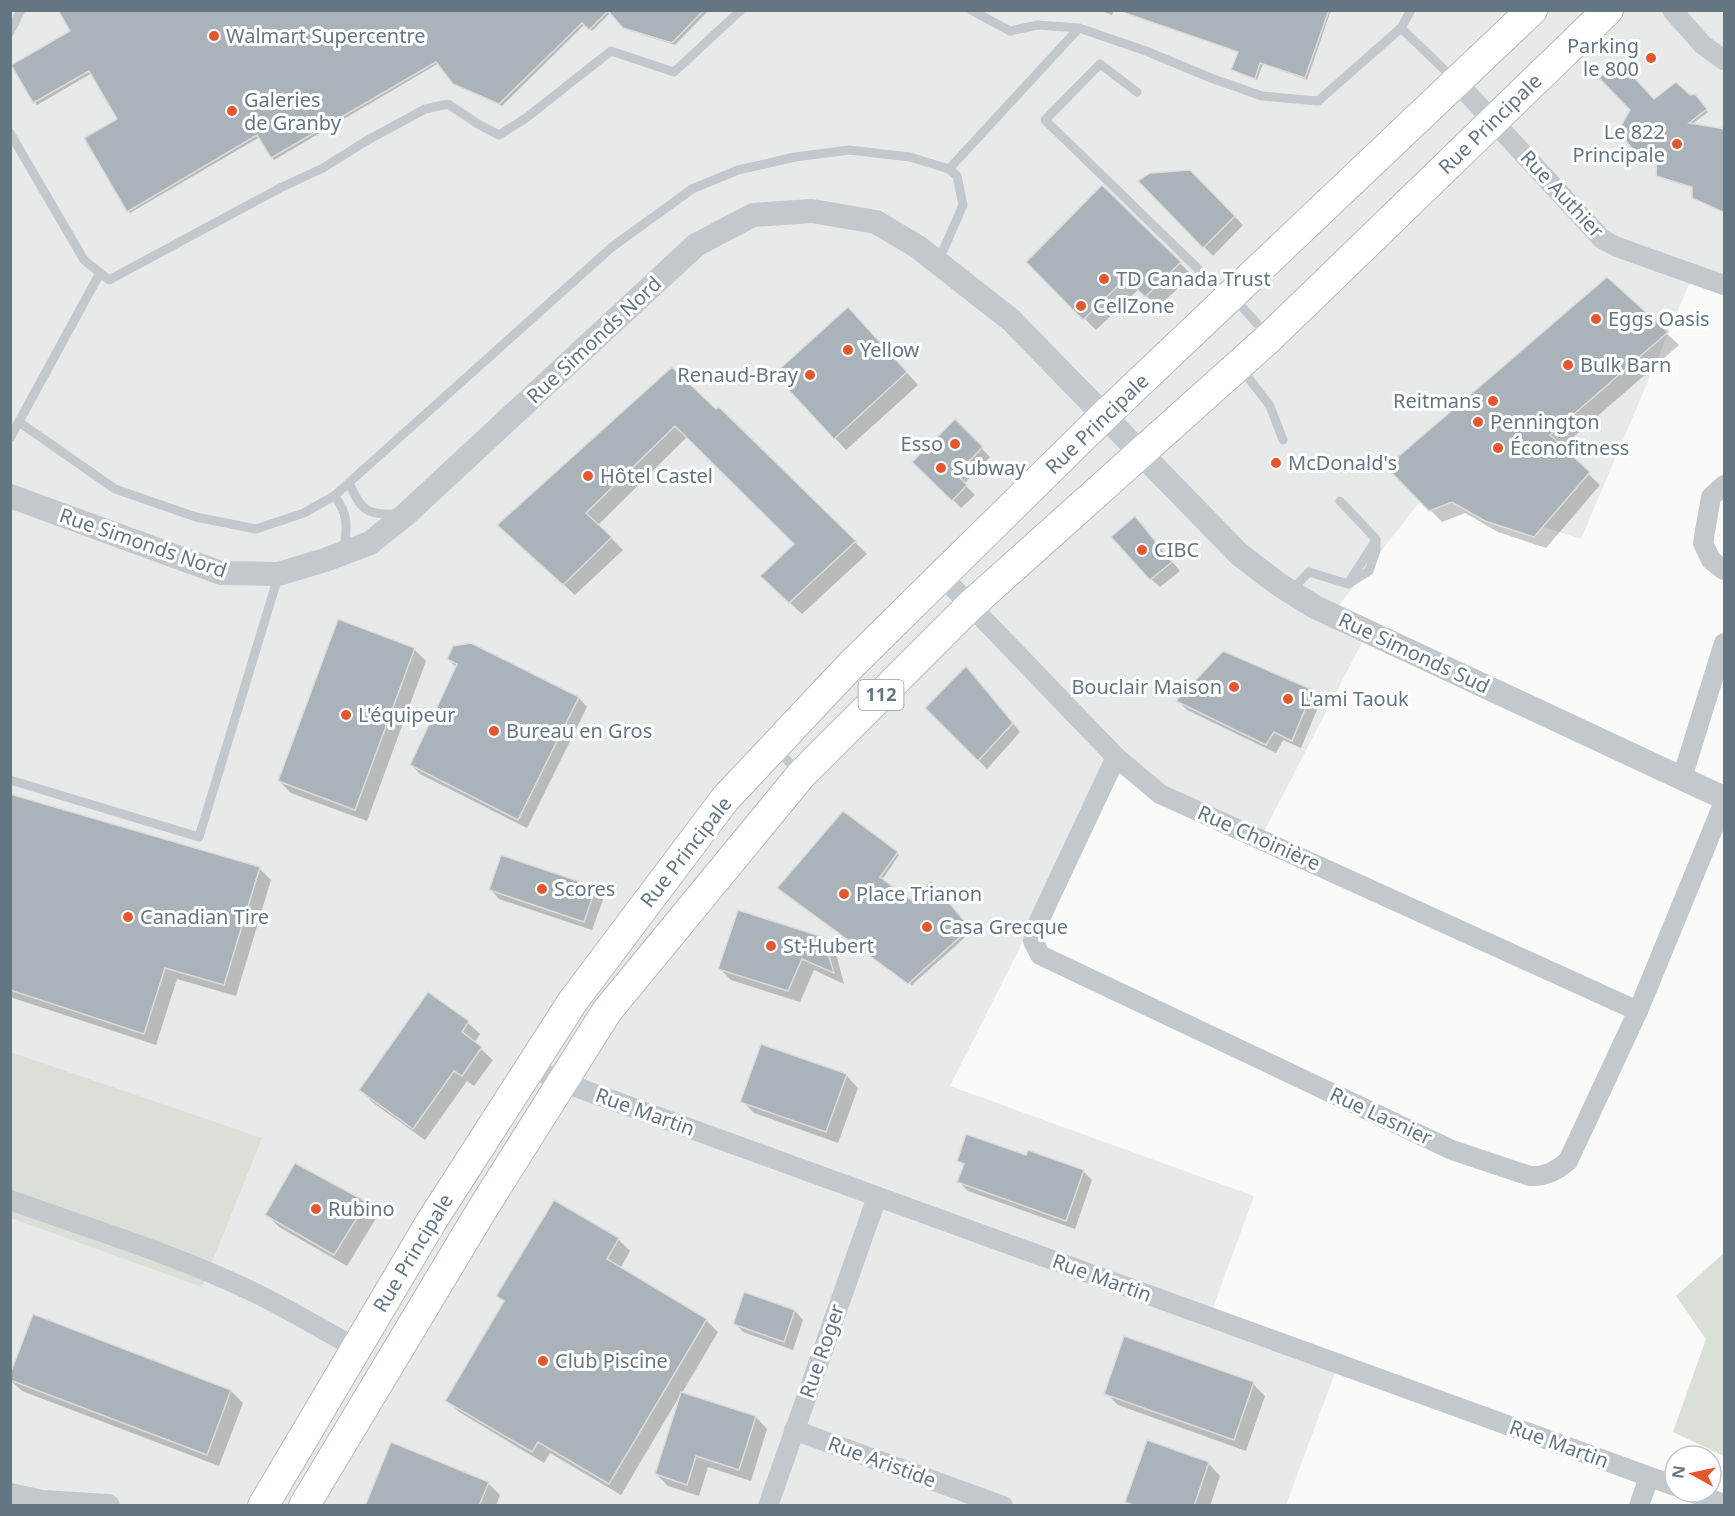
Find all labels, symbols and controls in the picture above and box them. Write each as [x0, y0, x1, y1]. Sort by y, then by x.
place label: Walmart Supercentre [226, 22, 426, 49]
marker: Walmart Supercentre [207, 29, 221, 43]
place label: Parking le 800 [1567, 32, 1639, 82]
marker: Parking le 800 [1644, 51, 1658, 65]
street label: Rue Principale [1432, 67, 1547, 180]
place label: Galeries de Granby [244, 86, 342, 136]
marker: Galeries de Granby [225, 104, 239, 118]
place label: Le 822 Principale [1572, 118, 1665, 168]
marker: Le 822 Principale [1670, 137, 1684, 151]
street label: Rue Authier [1515, 144, 1610, 243]
place label: TD Canada Trust [1116, 265, 1271, 292]
street label: Rue Simonds Nord [520, 270, 667, 409]
marker: TD Canada Trust [1097, 272, 1111, 286]
place label: CellZone [1093, 292, 1174, 319]
marker: CellZone [1074, 299, 1088, 313]
place label: Eggs Oasis [1608, 305, 1710, 332]
marker: Eggs Oasis [1589, 312, 1603, 326]
place label: Yellow [860, 336, 920, 363]
marker: Yellow [841, 343, 855, 357]
place label: Bulk Barn [1580, 351, 1671, 378]
marker: Bulk Barn [1561, 358, 1575, 372]
place label: Renaud-Bray [677, 361, 799, 388]
street label: Rue Principale [1039, 367, 1154, 480]
marker: Renaud-Bray [803, 368, 817, 382]
place label: Reitmans [1393, 387, 1481, 414]
marker: Reitmans [1486, 394, 1500, 408]
place label: Pennington [1490, 408, 1600, 435]
marker: Pennington [1471, 415, 1485, 429]
place label: Esso [901, 430, 943, 457]
place label: Éconofitness [1510, 434, 1629, 461]
marker: Esso [948, 437, 962, 451]
marker: Éconofitness [1491, 441, 1505, 455]
place label: McDonald's [1288, 449, 1397, 476]
place label: Subway [953, 454, 1026, 481]
marker: McDonald's [1269, 456, 1283, 470]
marker: Subway [934, 461, 948, 475]
place label: Hôtel Castel [600, 462, 713, 489]
marker: Hôtel Castel [581, 469, 595, 483]
street label: Rue Simonds Nord [56, 501, 230, 584]
place label: CIBC [1154, 536, 1199, 563]
marker: CIBC [1135, 543, 1149, 557]
street label: Rue Simonds Sud [1335, 606, 1494, 699]
place label: Bouclair Maison [1071, 673, 1222, 700]
road number: 112 [858, 680, 904, 710]
marker: Bouclair Maison [1227, 680, 1241, 694]
place label: L'ami Taouk [1300, 685, 1409, 712]
marker: L'ami Taouk [1281, 692, 1295, 706]
place label: L'équipeur [358, 701, 455, 728]
marker: L'équipeur [339, 708, 353, 722]
place label: Bureau en Gros [506, 717, 652, 744]
marker: Bureau en Gros [487, 724, 501, 738]
street label: Rue Principale [634, 791, 737, 913]
street label: Rue Choinière [1194, 798, 1325, 877]
place label: Scores [554, 875, 615, 902]
place label: Place Trianon [856, 880, 982, 907]
marker: Scores [535, 882, 549, 896]
marker: Place Trianon [837, 887, 851, 901]
place label: Canadian Tire [140, 903, 269, 930]
marker: Canadian Tire [121, 910, 135, 924]
place label: Casa Grecque [939, 913, 1068, 940]
marker: Casa Grecque [920, 920, 934, 934]
place label: St-Hubert [783, 932, 874, 959]
marker: St-Hubert [764, 939, 778, 953]
street label: Rue Lasnier [1326, 1080, 1437, 1151]
street label: Rue Martin [592, 1081, 698, 1142]
street label: Rue Principale [367, 1188, 459, 1317]
place label: Rubino [328, 1195, 395, 1222]
marker: Rubino [309, 1202, 323, 1216]
street label: Rue Martin [1049, 1247, 1155, 1308]
street label: Rue Roger [793, 1300, 850, 1401]
place label: Club Piscine [555, 1347, 668, 1374]
marker: Club Piscine [536, 1354, 550, 1368]
street label: Rue Martin [1506, 1413, 1612, 1474]
street label: Rue Aristide [824, 1430, 940, 1494]
north arrow [1663, 1444, 1723, 1504]
text: N [1666, 1464, 1690, 1480]

